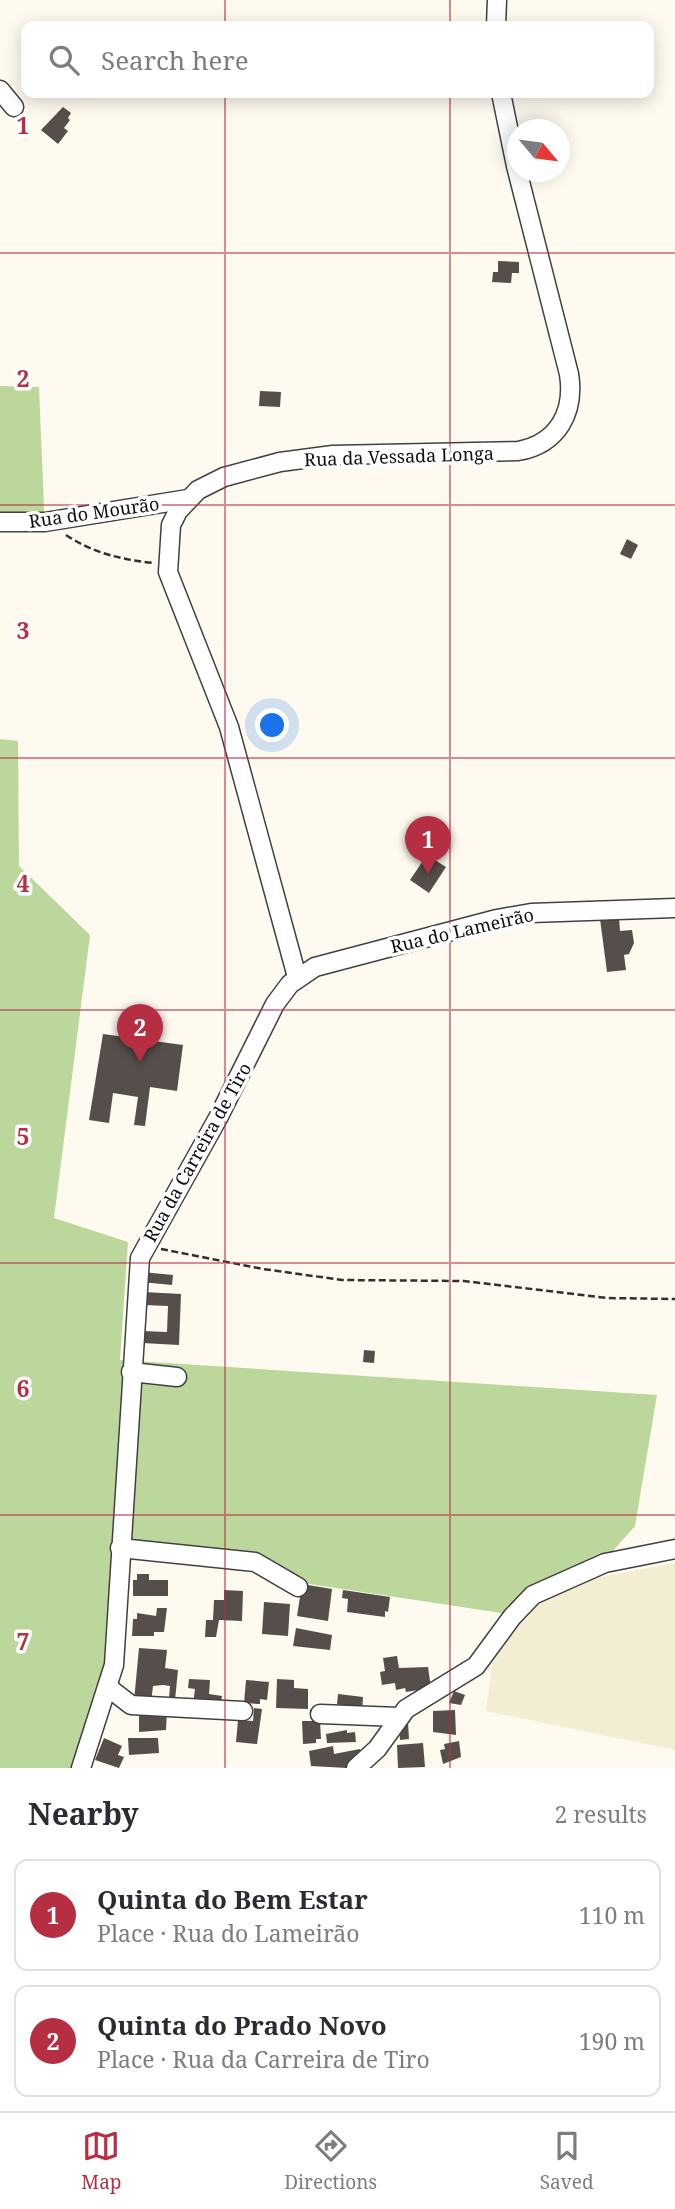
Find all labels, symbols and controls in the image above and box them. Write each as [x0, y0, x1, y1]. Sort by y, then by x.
search box [21, 21, 654, 98]
icon: search [45, 41, 83, 79]
text: Search here [101, 42, 249, 78]
text: 1 [17, 109, 30, 141]
north arrow [507, 119, 570, 182]
text: 2 [17, 362, 30, 394]
street label: Rua da Vessada Longa [304, 441, 494, 471]
street label: Rua do Mourão [27, 491, 161, 533]
text: 3 [17, 614, 30, 646]
your location [255, 708, 289, 742]
pin: 1 [405, 816, 451, 874]
text: 4 [17, 867, 30, 899]
street label: Rua do Lameirão [388, 902, 536, 958]
pin: 2 [117, 1004, 163, 1062]
street label: Rua da Carreira de Tiro [138, 1058, 256, 1246]
text: 5 [17, 1120, 30, 1152]
text: 6 [17, 1372, 30, 1404]
text: 7 [17, 1625, 30, 1657]
text: Nearby [28, 1793, 139, 1834]
text: 2 results [554, 1798, 647, 1830]
text: Quinta do Bem Estar [97, 1881, 368, 1917]
text: 1 [47, 1899, 60, 1931]
text: 110 m [579, 1899, 645, 1931]
text: Place · Rua do Lameirão [97, 1917, 360, 1949]
text: Quinta do Prado Novo [97, 2007, 387, 2043]
text: 2 [47, 2025, 60, 2057]
text: 190 m [579, 2025, 645, 2057]
text: Place · Rua da Carreira de Tiro [97, 2043, 430, 2075]
tab: Map [81, 2127, 122, 2195]
tab: Directions [284, 2127, 377, 2195]
tab: Saved [540, 2127, 594, 2195]

